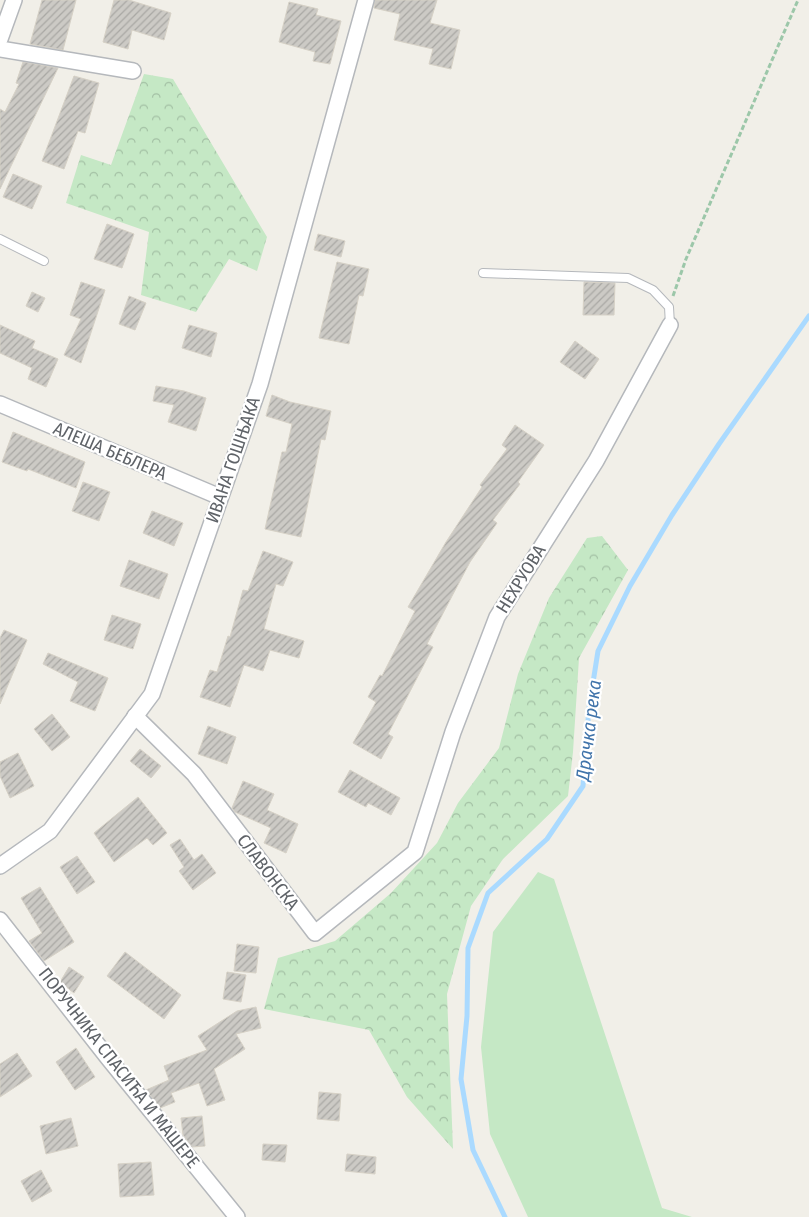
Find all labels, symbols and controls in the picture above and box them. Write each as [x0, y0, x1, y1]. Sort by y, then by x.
street label: ИВАНА ГОШЊАКА [201, 394, 265, 526]
street label: АЛЕША БЕБЛЕРА [50, 417, 170, 485]
street label: НЕХРУОВА [491, 540, 551, 617]
water label: Драчка река [571, 679, 606, 784]
street label: СЛАВОНСКА [232, 830, 304, 915]
street label: ПОРУЧНИКА СПАСИЋА И МАШЕРЕ [34, 963, 204, 1173]

